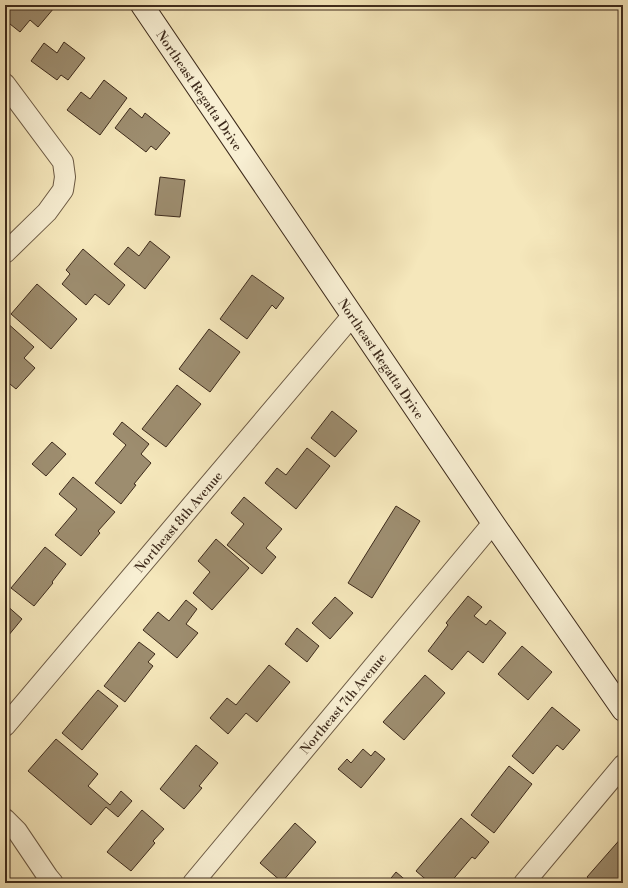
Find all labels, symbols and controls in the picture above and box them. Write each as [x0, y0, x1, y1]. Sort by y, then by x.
street label: Northeast Regatta Drive [152, 27, 246, 155]
street label: Northeast Regatta Drive [334, 296, 427, 423]
street label: Northeast 8th Avenue [132, 468, 227, 576]
street label: Northeast 7th Avenue [297, 650, 390, 758]

